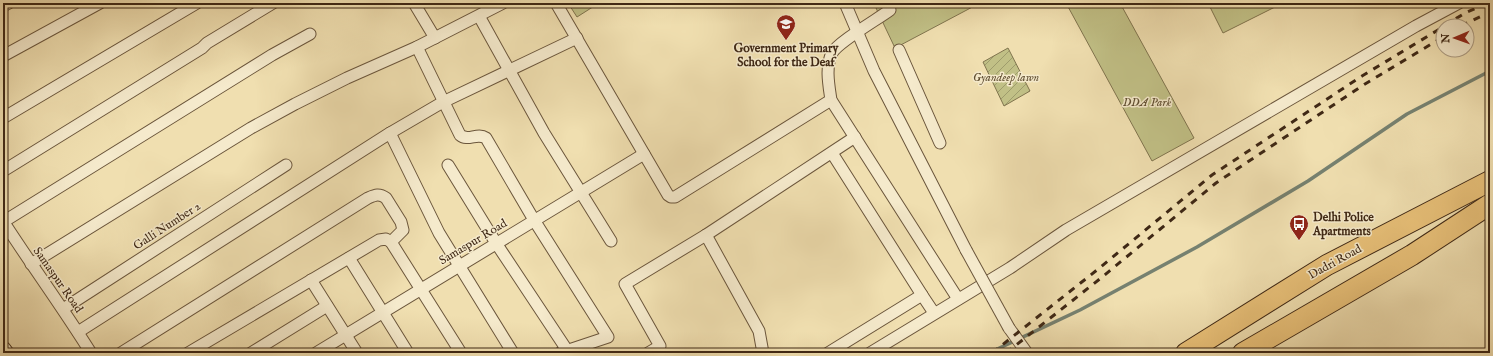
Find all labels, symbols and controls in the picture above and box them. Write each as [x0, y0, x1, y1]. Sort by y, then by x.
school or university icon: Government Primary School for the Deaf [775, 13, 797, 41]
north arrow [1435, 18, 1475, 58]
text: N [1439, 33, 1453, 44]
place label: Government Primary School for the Deaf [734, 41, 839, 70]
park label: Gyandeep lawn [973, 70, 1040, 85]
park label: DDA Park [1123, 95, 1171, 110]
street label: Galli Number 2 [131, 198, 204, 253]
place label: Delhi Police Apartments [1312, 210, 1374, 240]
bus stop icon: Delhi Police Apartments [1288, 213, 1310, 241]
street label: Samaspur Road [436, 215, 511, 269]
street label: Dadri Road [1306, 241, 1365, 283]
street label: Samaspur Road [29, 244, 87, 317]

